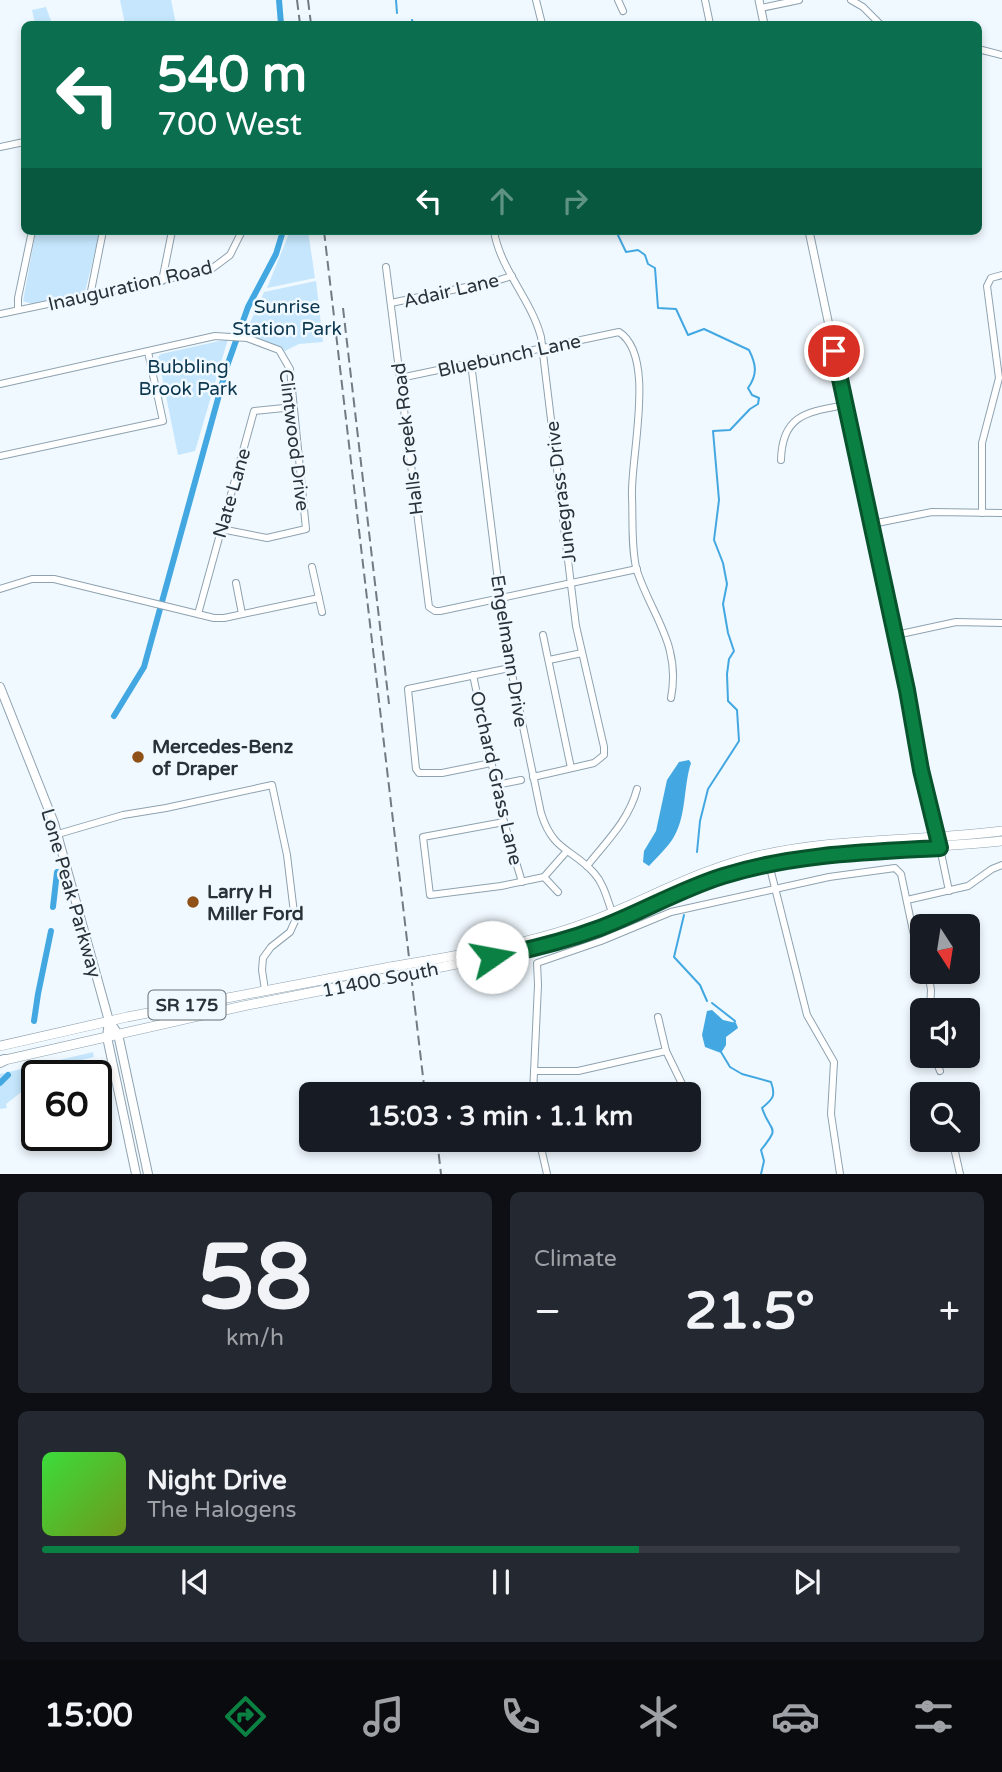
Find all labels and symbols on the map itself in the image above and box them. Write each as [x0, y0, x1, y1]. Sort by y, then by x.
street label: Inauguration Road [46, 256, 215, 316]
street label: Adair Lane [401, 269, 501, 313]
park label: Sunrise Station Park [232, 296, 342, 340]
pin [804, 321, 864, 381]
street label: Bluebunch Lane [436, 330, 583, 382]
park label: Bubbling Brook Park [138, 356, 238, 400]
street label: Halls Creek Road [388, 362, 428, 516]
street label: Clintwood Drive [274, 368, 314, 512]
street label: Junegrass Drive [541, 420, 581, 564]
street label: Nate Lane [209, 446, 255, 541]
street label: Engelmann Drive [486, 573, 532, 729]
street label: Orchard Grass Lane [465, 689, 527, 867]
place label: Mercedes-Benz of Draper [152, 736, 294, 781]
marker: Mercedes-Benz of Draper [130, 749, 146, 765]
street label: Lone Peak Parkway [36, 806, 106, 981]
place label: Larry H Miller Ford [207, 881, 304, 925]
marker: Larry H Miller Ford [185, 894, 201, 910]
north arrow [910, 914, 980, 984]
position arrow [455, 920, 529, 994]
street label: 11400 South [320, 958, 440, 1002]
road number: SR 175 [148, 990, 226, 1020]
speed limit sign: 60 [21, 1060, 112, 1151]

